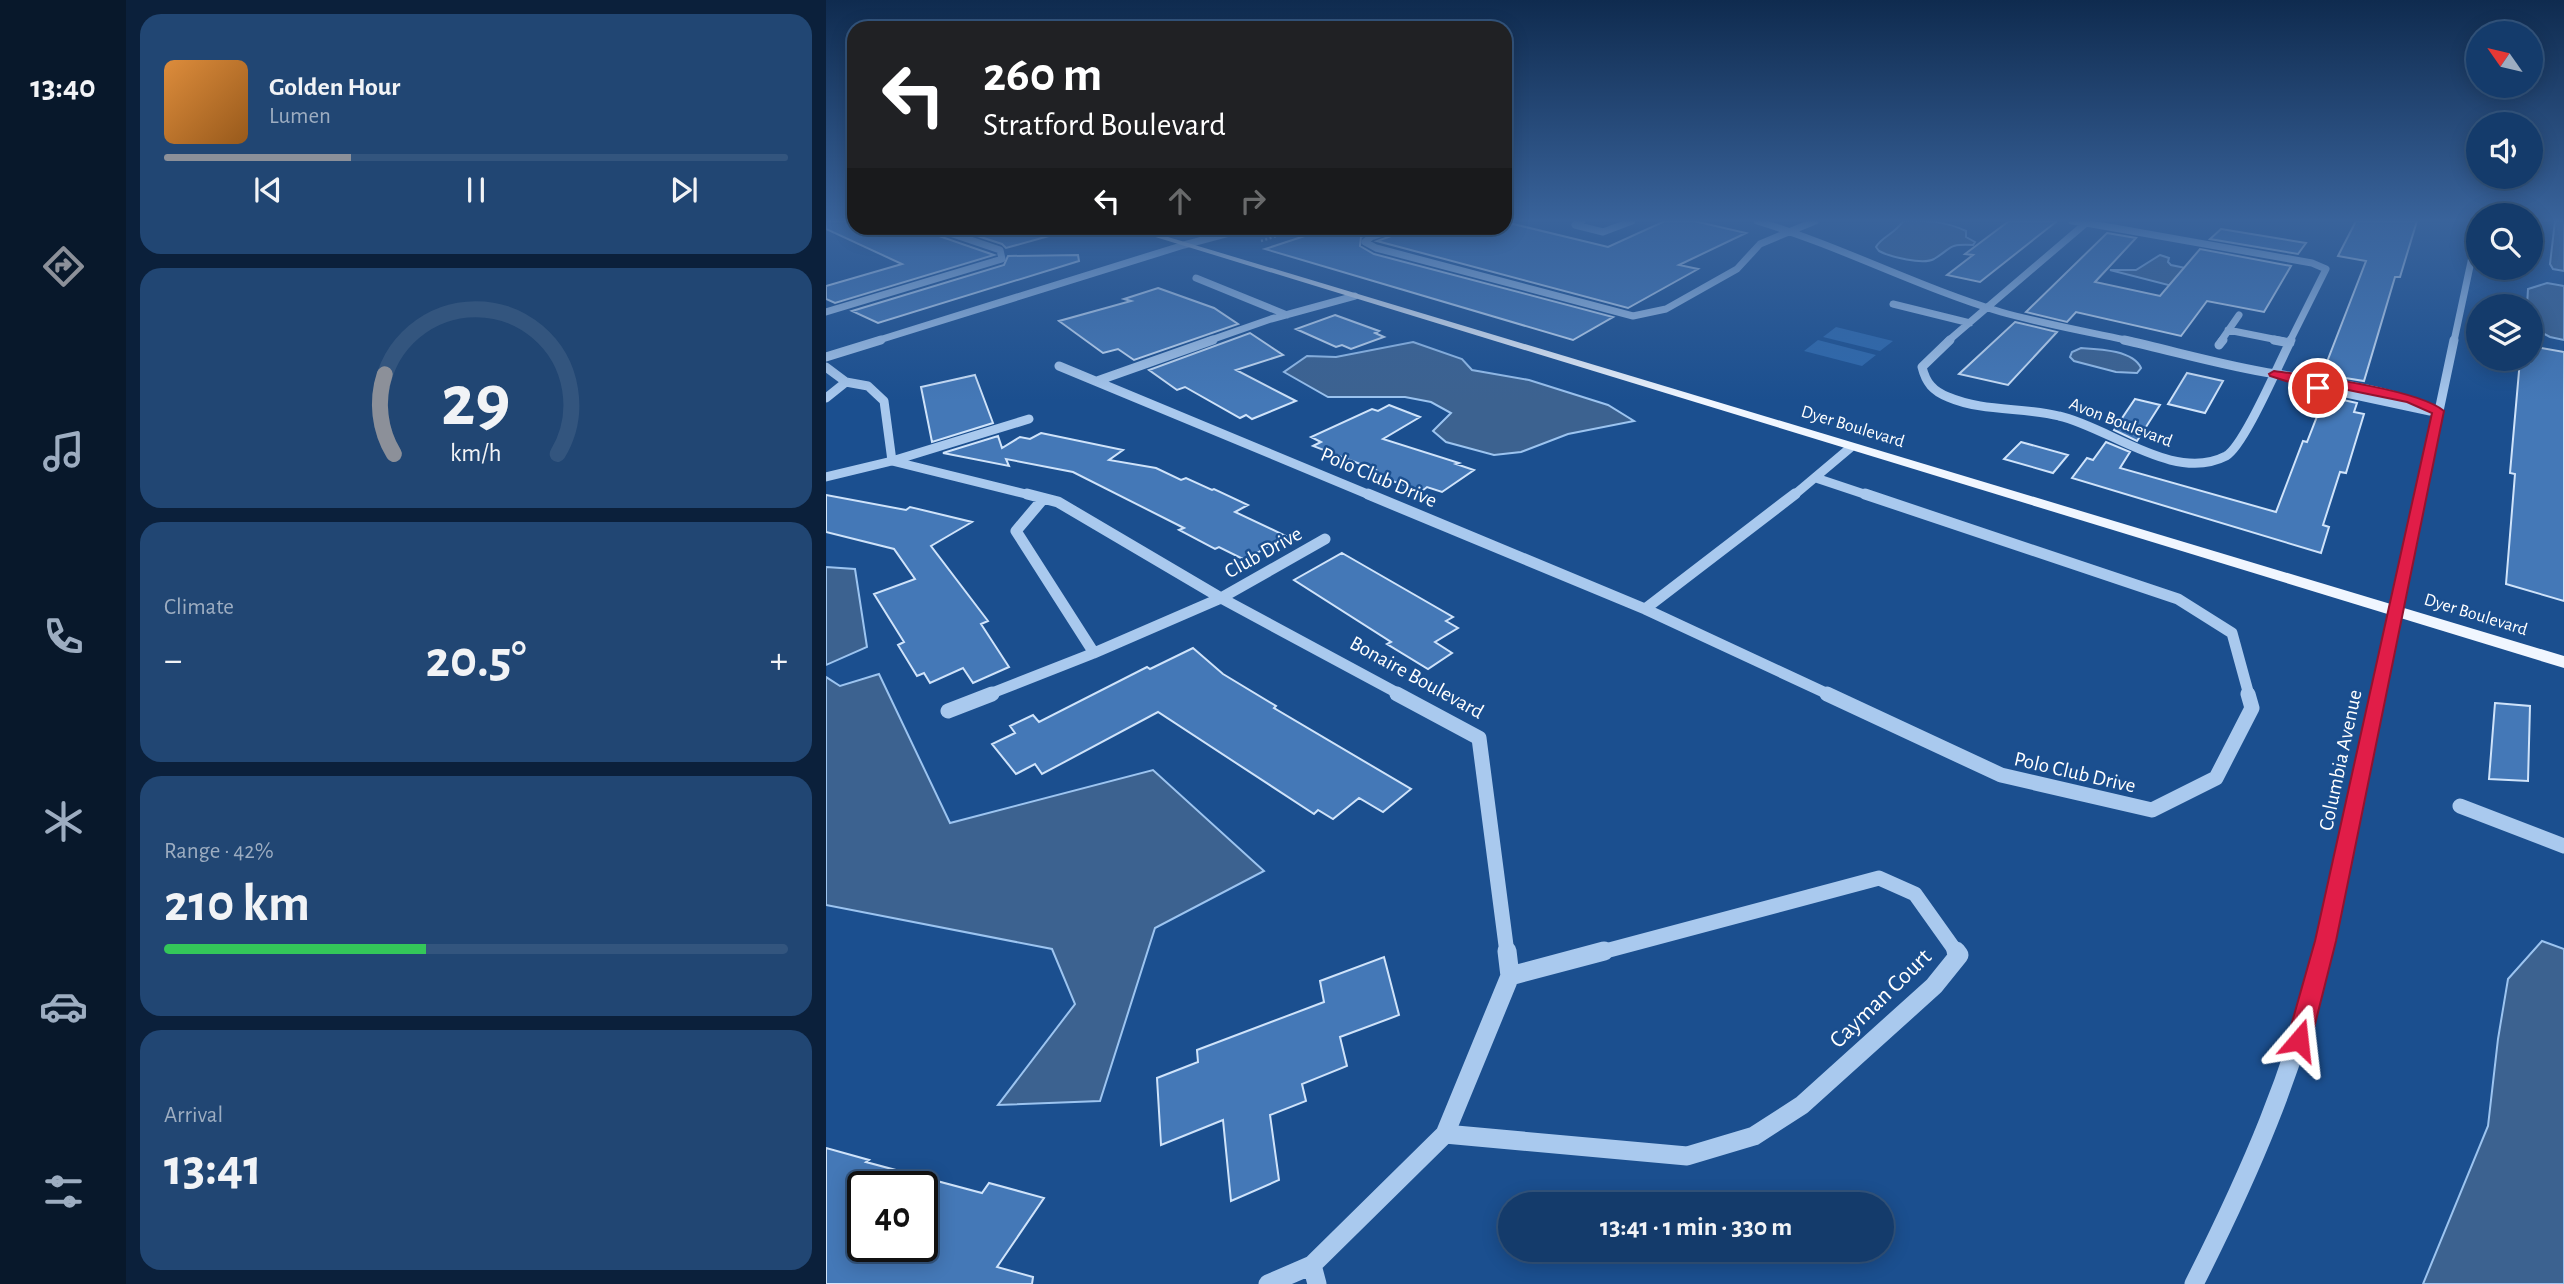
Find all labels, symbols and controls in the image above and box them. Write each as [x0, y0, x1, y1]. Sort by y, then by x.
north arrow [2466, 21, 2543, 98]
map controls [2466, 21, 2543, 371]
icon: left [868, 49, 959, 140]
text: 260 m [983, 51, 1102, 100]
text: 13:40 [30, 71, 96, 103]
text: Golden Hour [269, 74, 400, 100]
text: Lumen [269, 105, 331, 128]
text: Stratford Boulevard [983, 109, 1226, 141]
button: sound [2466, 112, 2543, 189]
icon: previous [249, 171, 287, 209]
icon: pause [457, 171, 495, 209]
icon: next [665, 171, 703, 209]
icon: left [1088, 182, 1126, 220]
icon: ahead [1161, 182, 1199, 220]
icon: right [1234, 182, 1272, 220]
button: search [2466, 203, 2543, 280]
icon: directions [39, 242, 88, 291]
button: layers [2466, 294, 2543, 371]
pin [2288, 358, 2348, 418]
text: 29 [441, 366, 511, 439]
icon: arrive [2299, 369, 2337, 407]
street label: Avon Boulevard [2066, 395, 2175, 451]
street label: Dyer Boulevard [1799, 403, 1906, 451]
icon: music [39, 427, 88, 476]
text: km/h [450, 441, 502, 466]
street label: Polo Club Drive [1318, 444, 1440, 511]
street label: Club Drive [1221, 523, 1305, 582]
street label: Dyer Boulevard [2422, 591, 2529, 639]
text: Climate [164, 596, 234, 619]
icon: phone [39, 612, 88, 661]
street label: Bonaire Boulevard [1346, 632, 1487, 723]
text: 20.5° [425, 634, 527, 686]
text: − [164, 642, 182, 680]
text: + [770, 642, 788, 680]
street label: Columbia Avenue [2315, 688, 2366, 832]
street label: Polo Club Drive [2012, 748, 2138, 797]
icon: climate [39, 797, 88, 846]
text: Range · 42% [164, 840, 274, 863]
text: 210 km [164, 878, 310, 930]
street label: Cayman Court [1825, 944, 1936, 1053]
icon: car [39, 982, 88, 1031]
position arrow [2262, 1003, 2336, 1077]
text: Arrival [164, 1104, 223, 1127]
text: 13:41 [164, 1142, 262, 1194]
icon: filters [39, 1167, 88, 1216]
speed limit sign: 40 [847, 1171, 938, 1262]
text: 13:41 · 1 min · 330 m [1600, 1214, 1792, 1240]

